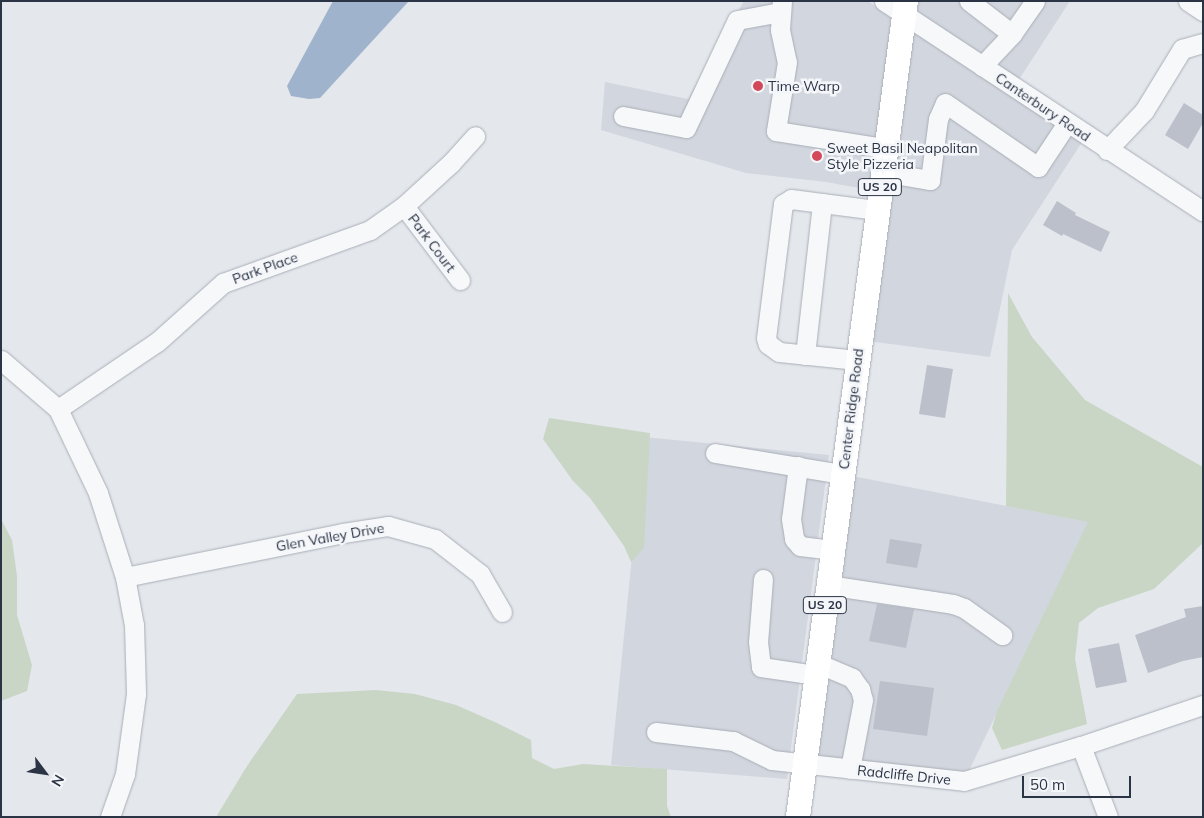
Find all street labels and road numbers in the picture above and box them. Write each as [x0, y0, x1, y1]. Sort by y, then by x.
street label: Canterbury Road [992, 69, 1094, 145]
road number: US 20 [858, 178, 902, 196]
street label: Park Court [405, 211, 459, 275]
street label: Park Place [230, 248, 300, 288]
street label: Center Ridge Road [835, 348, 867, 470]
street label: Glen Valley Drive [275, 519, 385, 555]
road number: US 20 [802, 596, 848, 614]
street label: Radcliffe Drive [856, 762, 952, 788]

